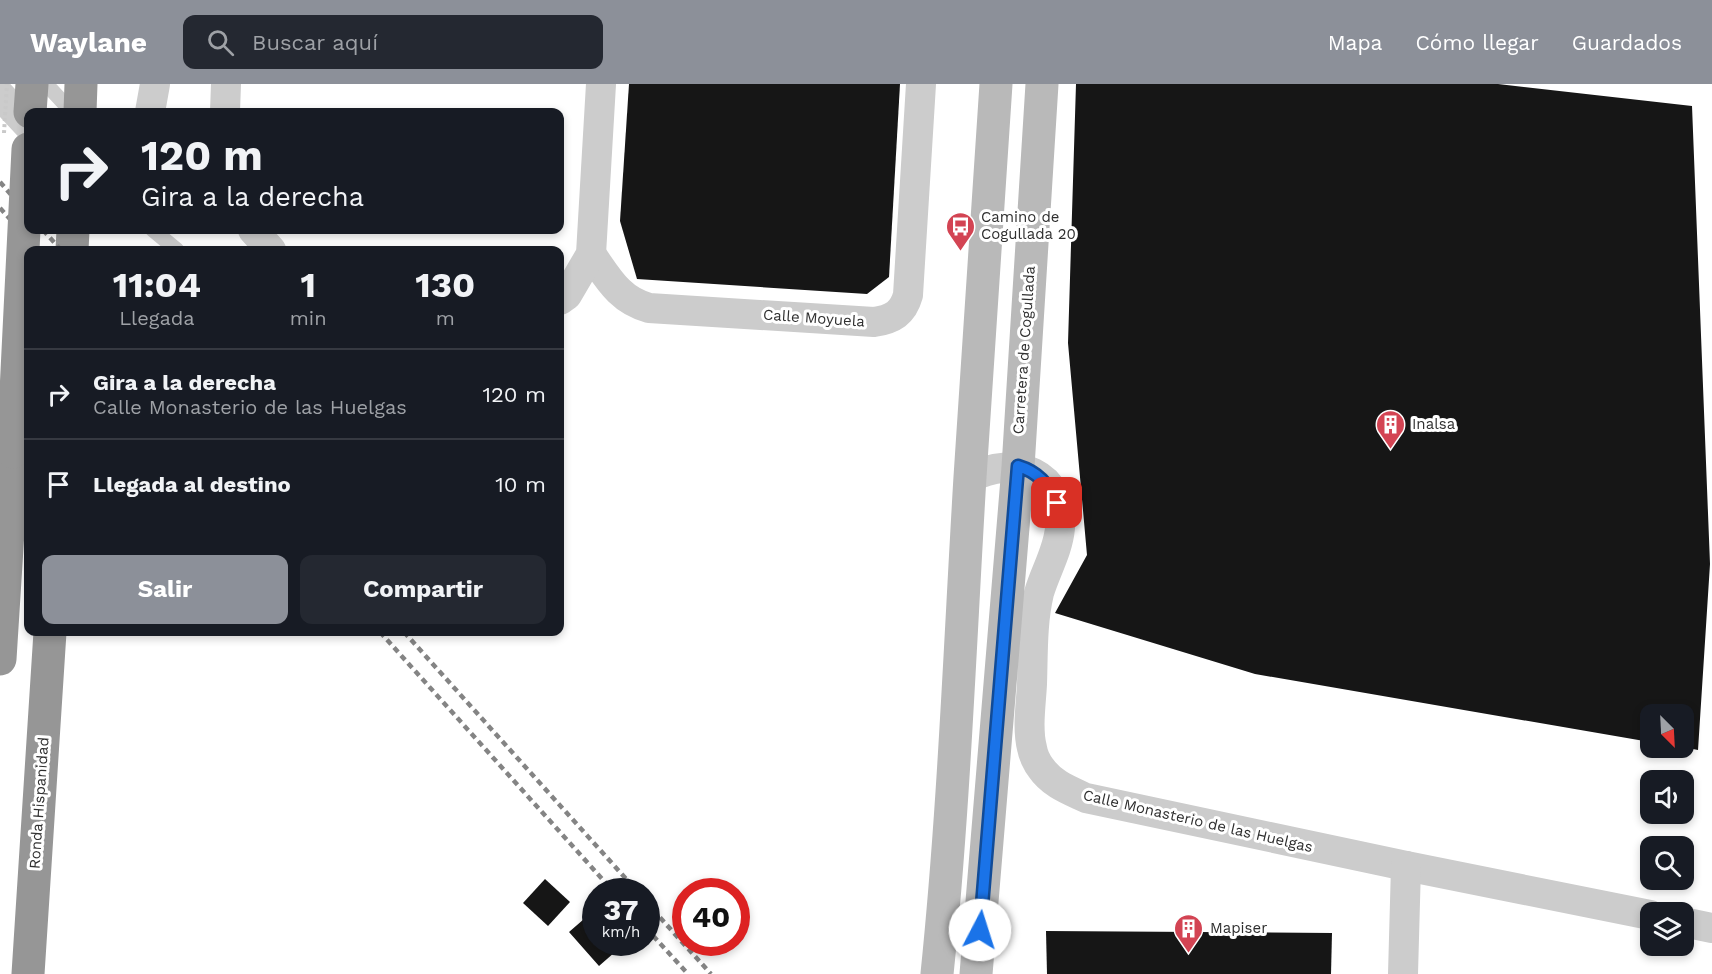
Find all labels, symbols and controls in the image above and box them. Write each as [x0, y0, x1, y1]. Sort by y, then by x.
search box [183, 15, 603, 69]
text: Waylane [30, 26, 147, 59]
icon: search [204, 26, 237, 59]
text: Buscar aquí [252, 30, 378, 55]
text: Mapa [1328, 30, 1382, 55]
text: Cómo llegar [1415, 30, 1539, 55]
text: Guardados [1572, 30, 1682, 55]
text: 120 m [141, 131, 263, 180]
icon: right [42, 132, 120, 210]
text: Gira a la derecha [141, 181, 364, 213]
place label: Camino de Cogullada 20 [981, 208, 1076, 243]
bus stop icon: Camino de Cogullada 20 [944, 210, 976, 252]
text: 11:04 [113, 264, 201, 306]
text: 1 [300, 264, 316, 306]
text: 130 [415, 264, 475, 306]
street label: Carretera de Cogullada [1009, 265, 1039, 435]
street label: Calle Moyuela [763, 305, 866, 331]
text: Llegada [119, 306, 195, 330]
text: min [290, 306, 327, 330]
text: m [436, 306, 455, 330]
text: Gira a la derecha [93, 370, 276, 395]
icon: right [42, 378, 75, 411]
text: 120 m [482, 382, 546, 407]
text: Calle Monasterio de las Huelgas [93, 395, 407, 419]
building icon: Inalsa [1375, 408, 1407, 450]
place label: Inalsa [1412, 415, 1456, 433]
icon: arrive [42, 468, 75, 501]
text: Llegada al destino [93, 472, 291, 497]
text: 10 m [495, 472, 546, 497]
pin [1031, 477, 1082, 528]
icon: arrive [1040, 486, 1073, 519]
button: Salir [42, 555, 288, 624]
button: Compartir [300, 555, 546, 624]
north arrow [1640, 704, 1694, 758]
map controls [1640, 704, 1694, 956]
street label: Ronda Hispanidad [25, 737, 53, 869]
button: sound [1640, 770, 1694, 824]
street label: Calle Monasterio de las Huelgas [1081, 786, 1315, 856]
button: search [1640, 836, 1694, 890]
speed limit sign: 40 [672, 878, 750, 956]
text: 37 [603, 892, 639, 927]
position arrow [948, 898, 1012, 962]
button: layers [1640, 902, 1694, 956]
building icon: Mapiser [1173, 912, 1205, 954]
place label: Mapiser [1210, 919, 1267, 937]
text: km/h [602, 923, 640, 941]

